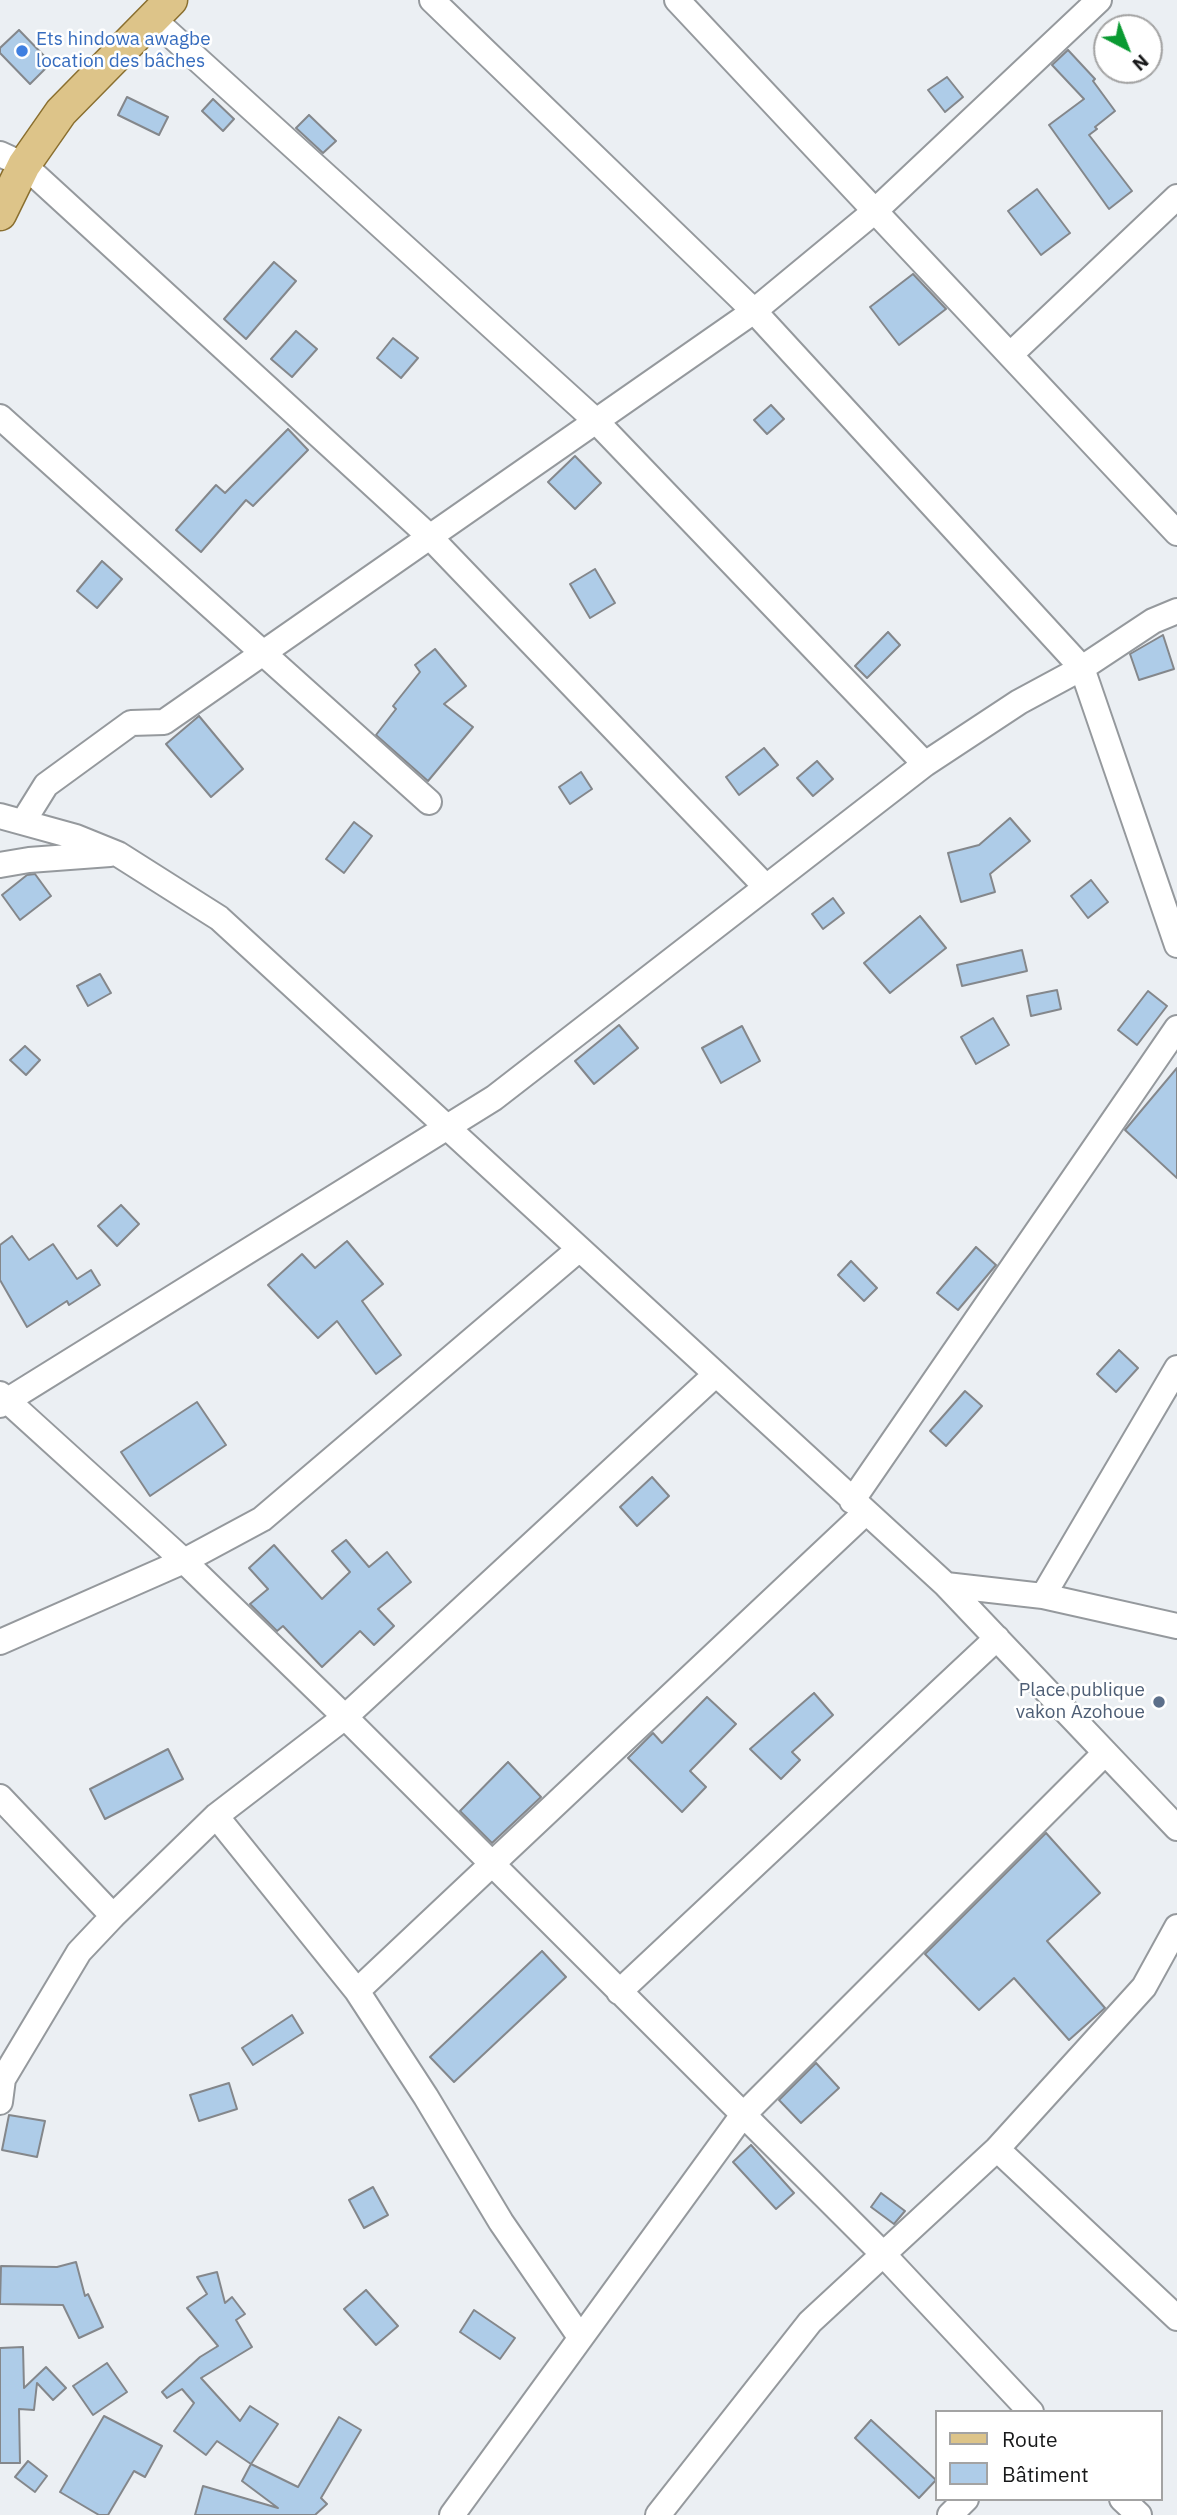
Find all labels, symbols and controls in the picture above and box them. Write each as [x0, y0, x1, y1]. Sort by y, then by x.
north arrow [1093, 14, 1163, 84]
place label: Ets hindowa awagbe location des bâches [36, 29, 211, 73]
marker: Ets hindowa awagbe location des bâches [14, 43, 30, 59]
text: N [1128, 50, 1154, 77]
place label: Place publique vakon Azohoue [1016, 1680, 1145, 1724]
marker: Place publique vakon Azohoue [1151, 1694, 1167, 1710]
legend [936, 2410, 1163, 2501]
text: Route [1002, 2425, 1058, 2453]
text: Bâtiment [1002, 2460, 1089, 2488]

